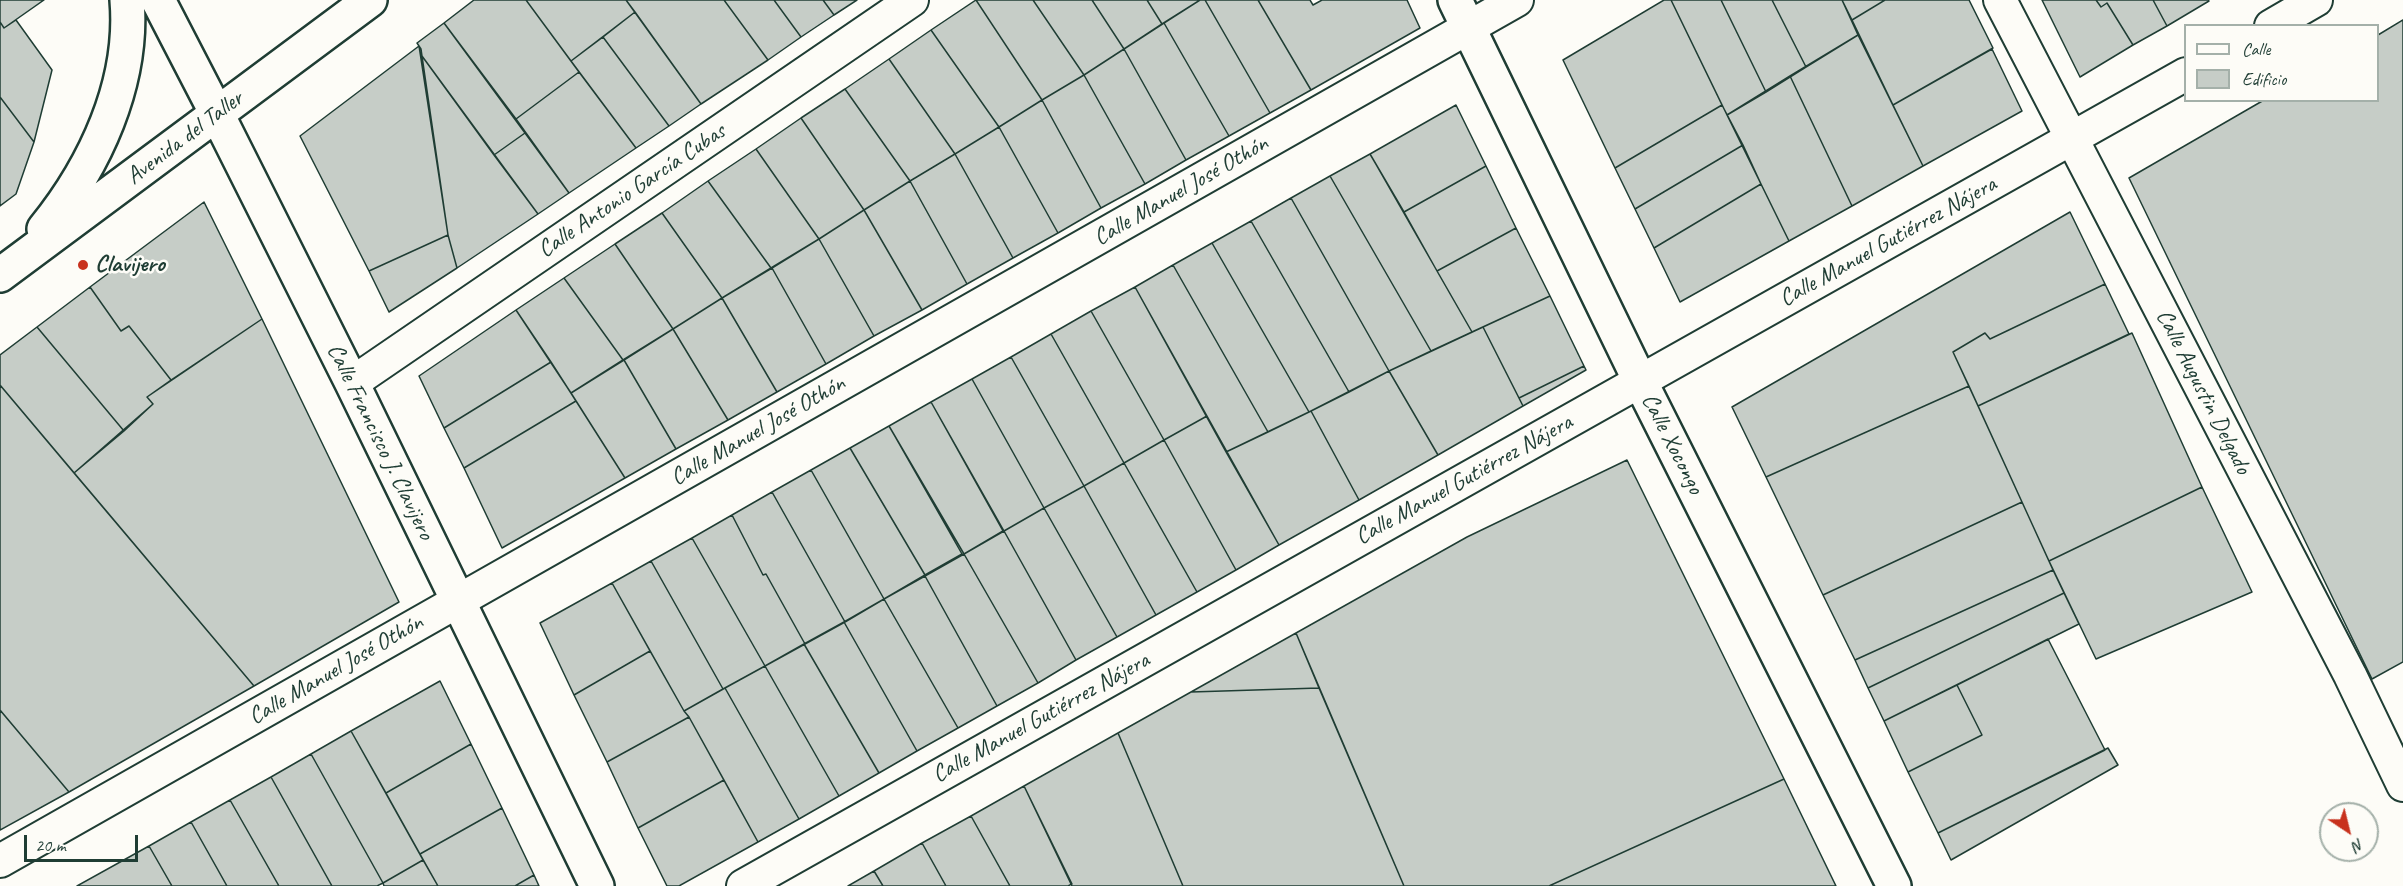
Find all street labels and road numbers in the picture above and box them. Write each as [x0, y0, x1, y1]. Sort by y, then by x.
street label: Avenida del Taller [121, 85, 249, 191]
street label: Calle Antonio García Cubas [533, 118, 731, 264]
street label: Calle Manuel José Othón [1089, 129, 1273, 253]
street label: Calle Manuel Gutiérrez Nájera [1774, 170, 2002, 314]
street label: Calle Augustin Delgado [2149, 305, 2257, 479]
street label: Calle Francisco J. Clavijero [320, 339, 440, 545]
street label: Calle Manuel José Othón [666, 369, 850, 493]
street label: Calle Xocongo [1634, 389, 1710, 499]
street label: Calle Manuel Gutiérrez Nájera [1350, 408, 1578, 552]
street label: Calle Manuel José Othón [244, 608, 428, 732]
street label: Calle Manuel Gutiérrez Nájera [927, 646, 1155, 790]

